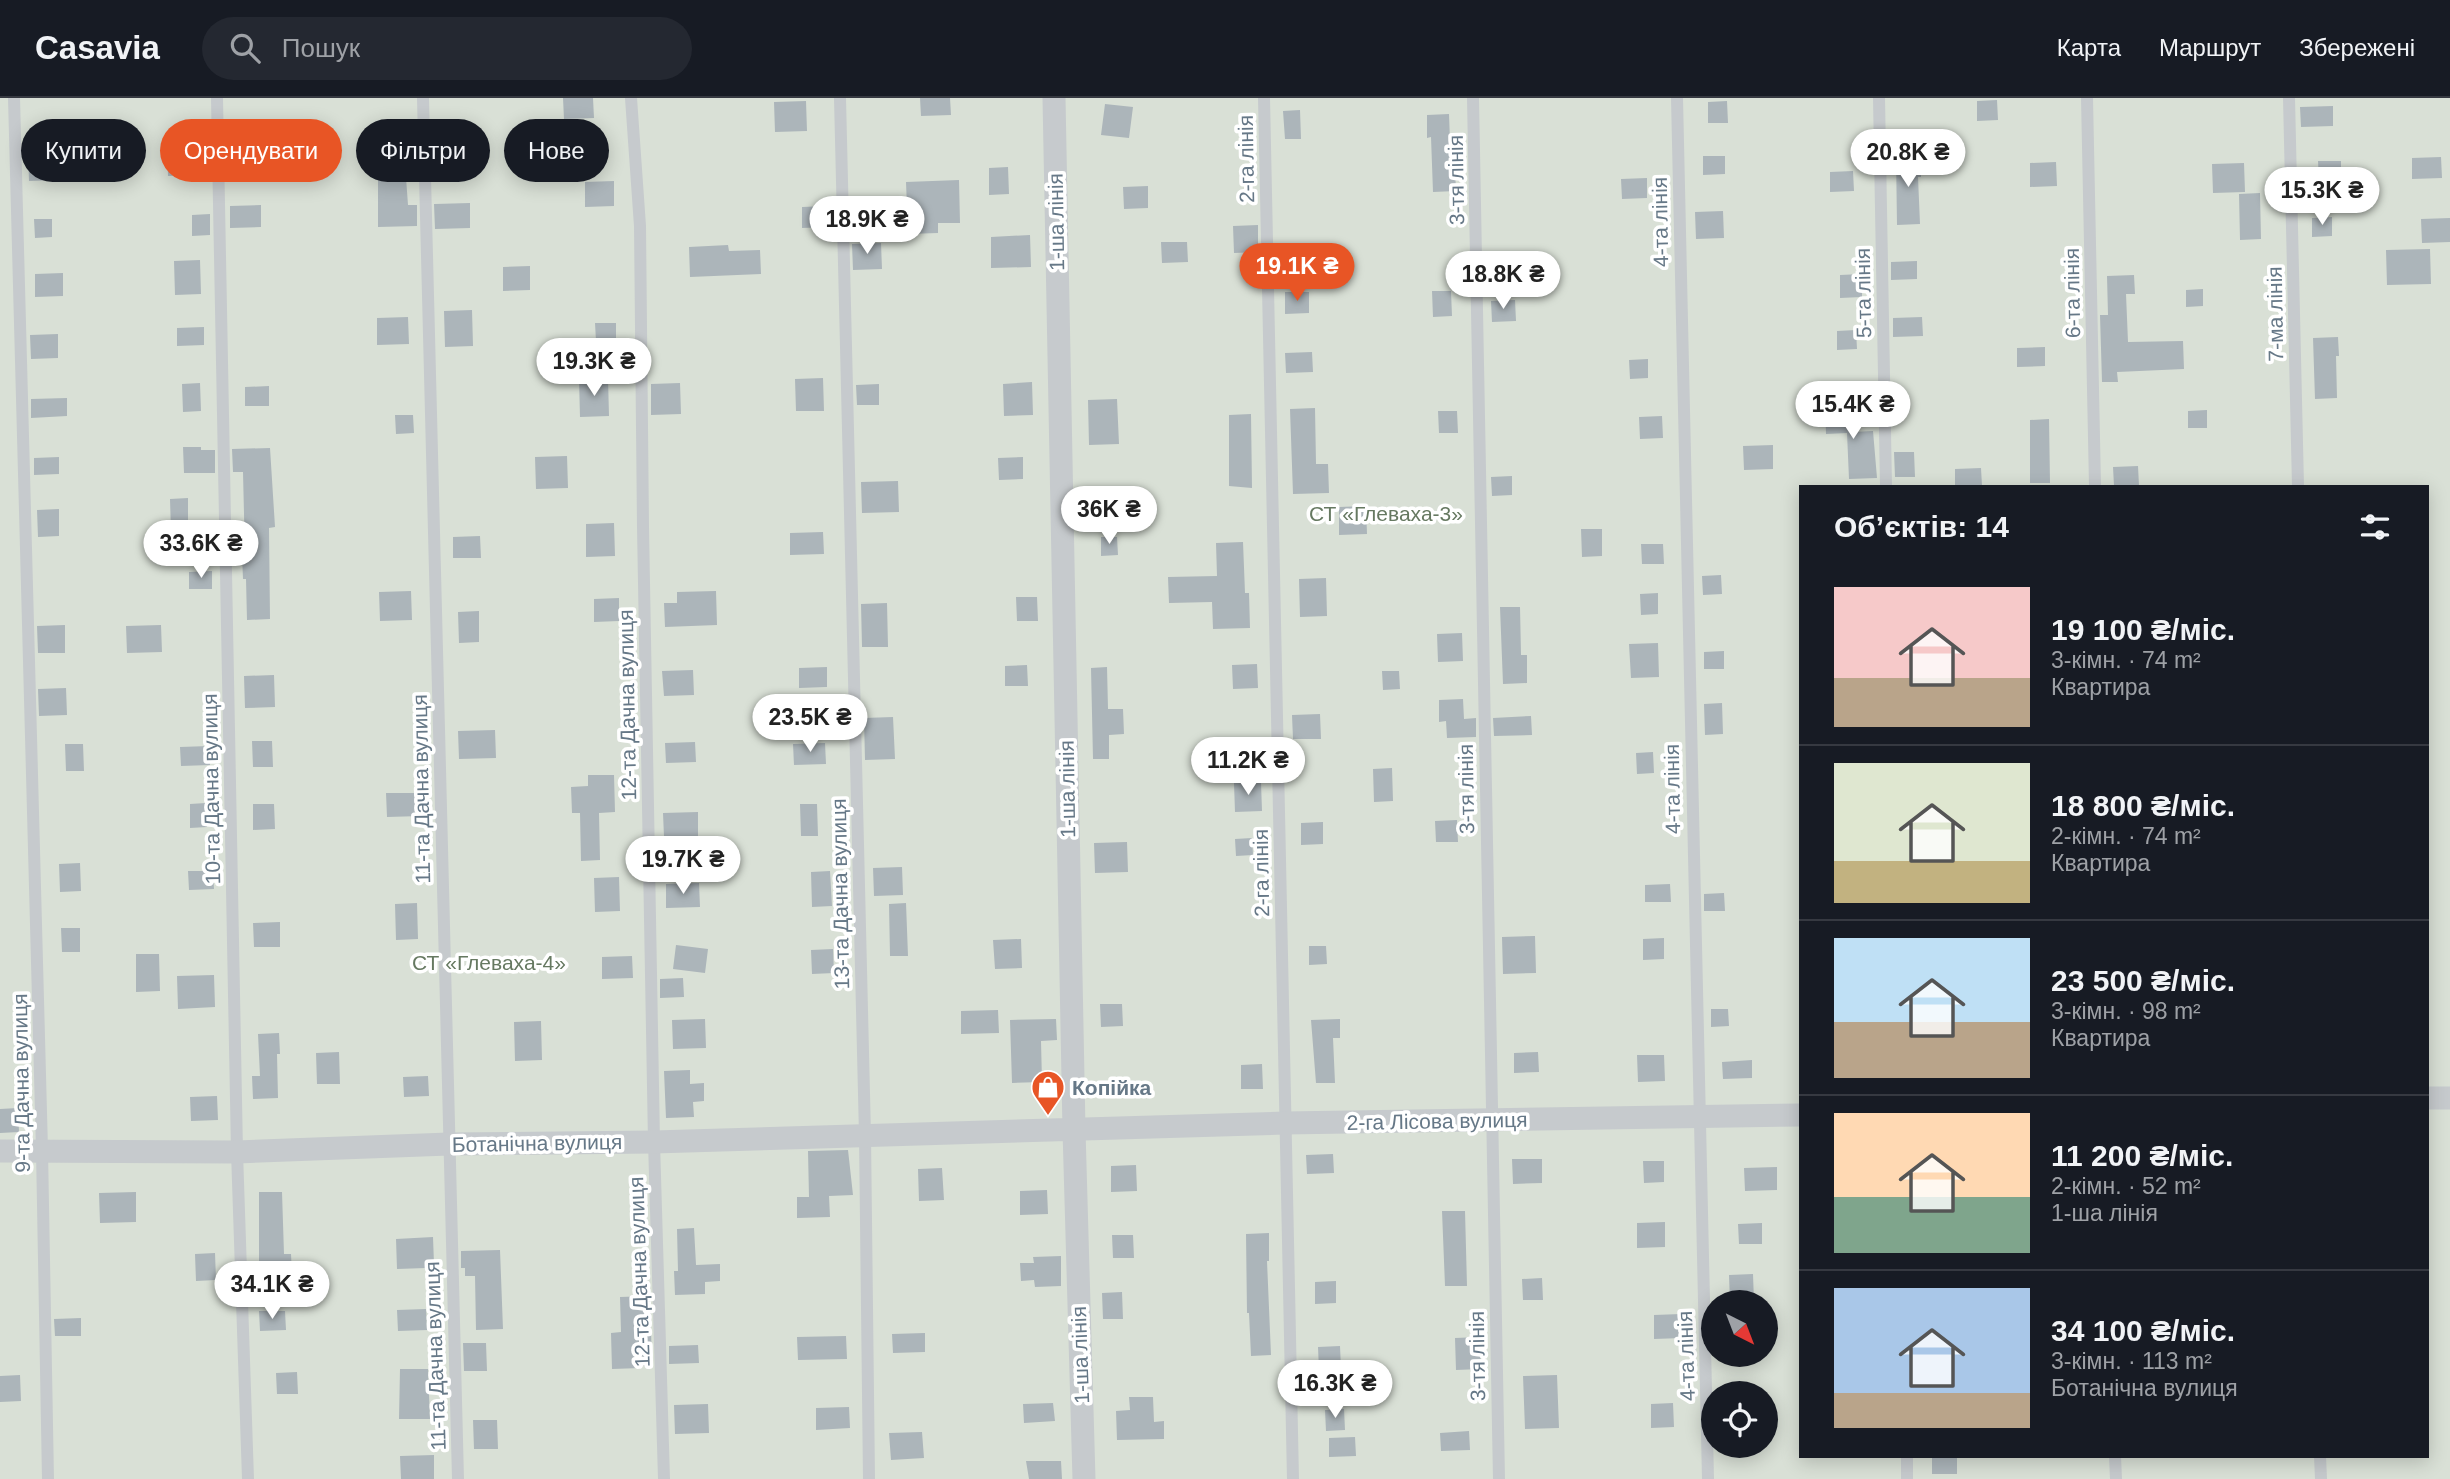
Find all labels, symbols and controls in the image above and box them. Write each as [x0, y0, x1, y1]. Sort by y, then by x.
search box [202, 17, 692, 80]
text: Casavia [35, 29, 160, 66]
icon: search [226, 29, 264, 67]
text: Пошук [282, 33, 360, 63]
text: Карта [2057, 34, 2121, 61]
text: Маршрут [2159, 34, 2261, 61]
text: Збережені [2299, 34, 2415, 61]
street label: 2-га лінія [1234, 115, 1258, 203]
chip: Купити [21, 119, 146, 182]
chip: Орендувати [160, 119, 342, 182]
chip: Фільтри [356, 119, 490, 182]
chip: Нове [504, 119, 609, 182]
pin: 20.8K ₴ [1843, 130, 1973, 189]
street label: 3-тя лінія [1444, 135, 1468, 225]
text: 20.8K ₴ [1866, 139, 1950, 165]
pin: 15.3K ₴ [2257, 167, 2387, 227]
street label: 1-ша лінія [1044, 173, 1068, 271]
street label: 4-та лінія [1648, 177, 1672, 267]
text: 15.3K ₴ [2280, 177, 2364, 203]
pin: 18.9K ₴ [802, 197, 932, 256]
text: 18.9K ₴ [825, 206, 909, 232]
pin: 19.1K ₴ [1232, 244, 1362, 303]
street label: 5-та лінія [1851, 248, 1875, 338]
street label: 6-та лінія [2060, 248, 2084, 338]
pin: 18.8K ₴ [1438, 252, 1568, 311]
text: 19.1K ₴ [1255, 253, 1339, 279]
text: 18.8K ₴ [1461, 261, 1545, 287]
street label: 7-ма лінія [2263, 266, 2287, 362]
pin: 19.3K ₴ [529, 338, 659, 398]
text: 19.3K ₴ [552, 348, 636, 374]
pin: 15.4K ₴ [1788, 382, 1918, 441]
text: 15.4K ₴ [1811, 391, 1895, 417]
pin: 36K ₴ [1060, 486, 1158, 546]
text: 36K ₴ [1077, 496, 1141, 522]
park label: СТ «Глеваха-3» [1309, 502, 1463, 525]
icon: filters [2356, 508, 2394, 546]
text: Об’єктів: 14 [1834, 510, 2009, 543]
pin: 33.6K ₴ [136, 520, 266, 580]
text: 33.6K ₴ [159, 530, 243, 556]
street label: 12-та Дачна вулиця [614, 609, 640, 801]
text: 19 100 ₴/міс. [2051, 613, 2235, 646]
icon: home [1890, 615, 1974, 699]
text: 3-кімн. · 74 m² [2051, 647, 2201, 673]
text: Квартира [2051, 674, 2150, 700]
street label: 10-та Дачна вулиця [198, 693, 224, 885]
street label: 11-та Дачна вулиця [408, 694, 434, 884]
pin: 23.5K ₴ [745, 694, 875, 754]
text: 23.5K ₴ [768, 704, 852, 730]
pin: 11.2K ₴ [1183, 738, 1313, 797]
street label: 1-ша лінія [1055, 740, 1079, 838]
street label: 3-тя лінія [1454, 744, 1478, 834]
street label: 4-та лінія [1660, 744, 1684, 834]
text: 11.2K ₴ [1207, 747, 1289, 773]
text: 18 800 ₴/міс. [2051, 789, 2235, 822]
icon: home [1890, 791, 1974, 875]
street label: 13-та Дачна вулиця [827, 798, 853, 990]
text: 2-кімн. · 74 m² [2051, 823, 2201, 849]
street label: 2-га лінія [1249, 829, 1273, 917]
pin: 19.7K ₴ [618, 836, 748, 896]
text: 19.7K ₴ [641, 846, 725, 872]
text: Квартира [2051, 850, 2150, 876]
park label: СТ «Глеваха-4» [412, 951, 566, 974]
text: 23 500 ₴/міс. [2051, 964, 2235, 997]
icon: home [1890, 966, 1974, 1050]
street label: 9-та Дачна вулиця [8, 993, 34, 1173]
text: 3-кімн. · 98 m² [2051, 998, 2201, 1024]
text: Квартира [2051, 1025, 2150, 1051]
shop icon: Копійка [1029, 1068, 1067, 1117]
place label: Копійка [1072, 1076, 1152, 1099]
street label: 2-га Лісова вулиця [1346, 1108, 1528, 1134]
street label: Ботанічна вулиця [452, 1130, 622, 1156]
text: 11 200 ₴/міс. [2051, 1139, 2233, 1172]
icon: home [1890, 1141, 1974, 1225]
text: 2-кімн. · 52 m² [2051, 1173, 2201, 1199]
street label: 12-та Дачна вулиця [624, 1176, 654, 1368]
text: 1-ша лінія [2051, 1200, 2158, 1226]
street label: 11-та Дачна вулиця [420, 1261, 450, 1451]
pin: 34.1K ₴ [207, 1262, 337, 1321]
text: 34.1K ₴ [230, 1271, 314, 1297]
north arrow [1701, 1290, 1778, 1367]
map controls [1701, 1290, 1778, 1458]
street label: 1-ша лінія [1067, 1306, 1093, 1404]
street label: 3-тя лінія [1465, 1311, 1489, 1401]
street label: 4-та лінія [1673, 1311, 1699, 1401]
text: 34 100 ₴/міс. [2051, 1314, 2235, 1347]
icon: home [1890, 1316, 1974, 1400]
text: 3-кімн. · 113 m² [2051, 1348, 2212, 1374]
pin: 16.3K ₴ [1270, 1360, 1400, 1420]
text: 16.3K ₴ [1293, 1370, 1377, 1396]
text: Ботанічна вулиця [2051, 1375, 2238, 1401]
button: locate [1701, 1381, 1778, 1458]

